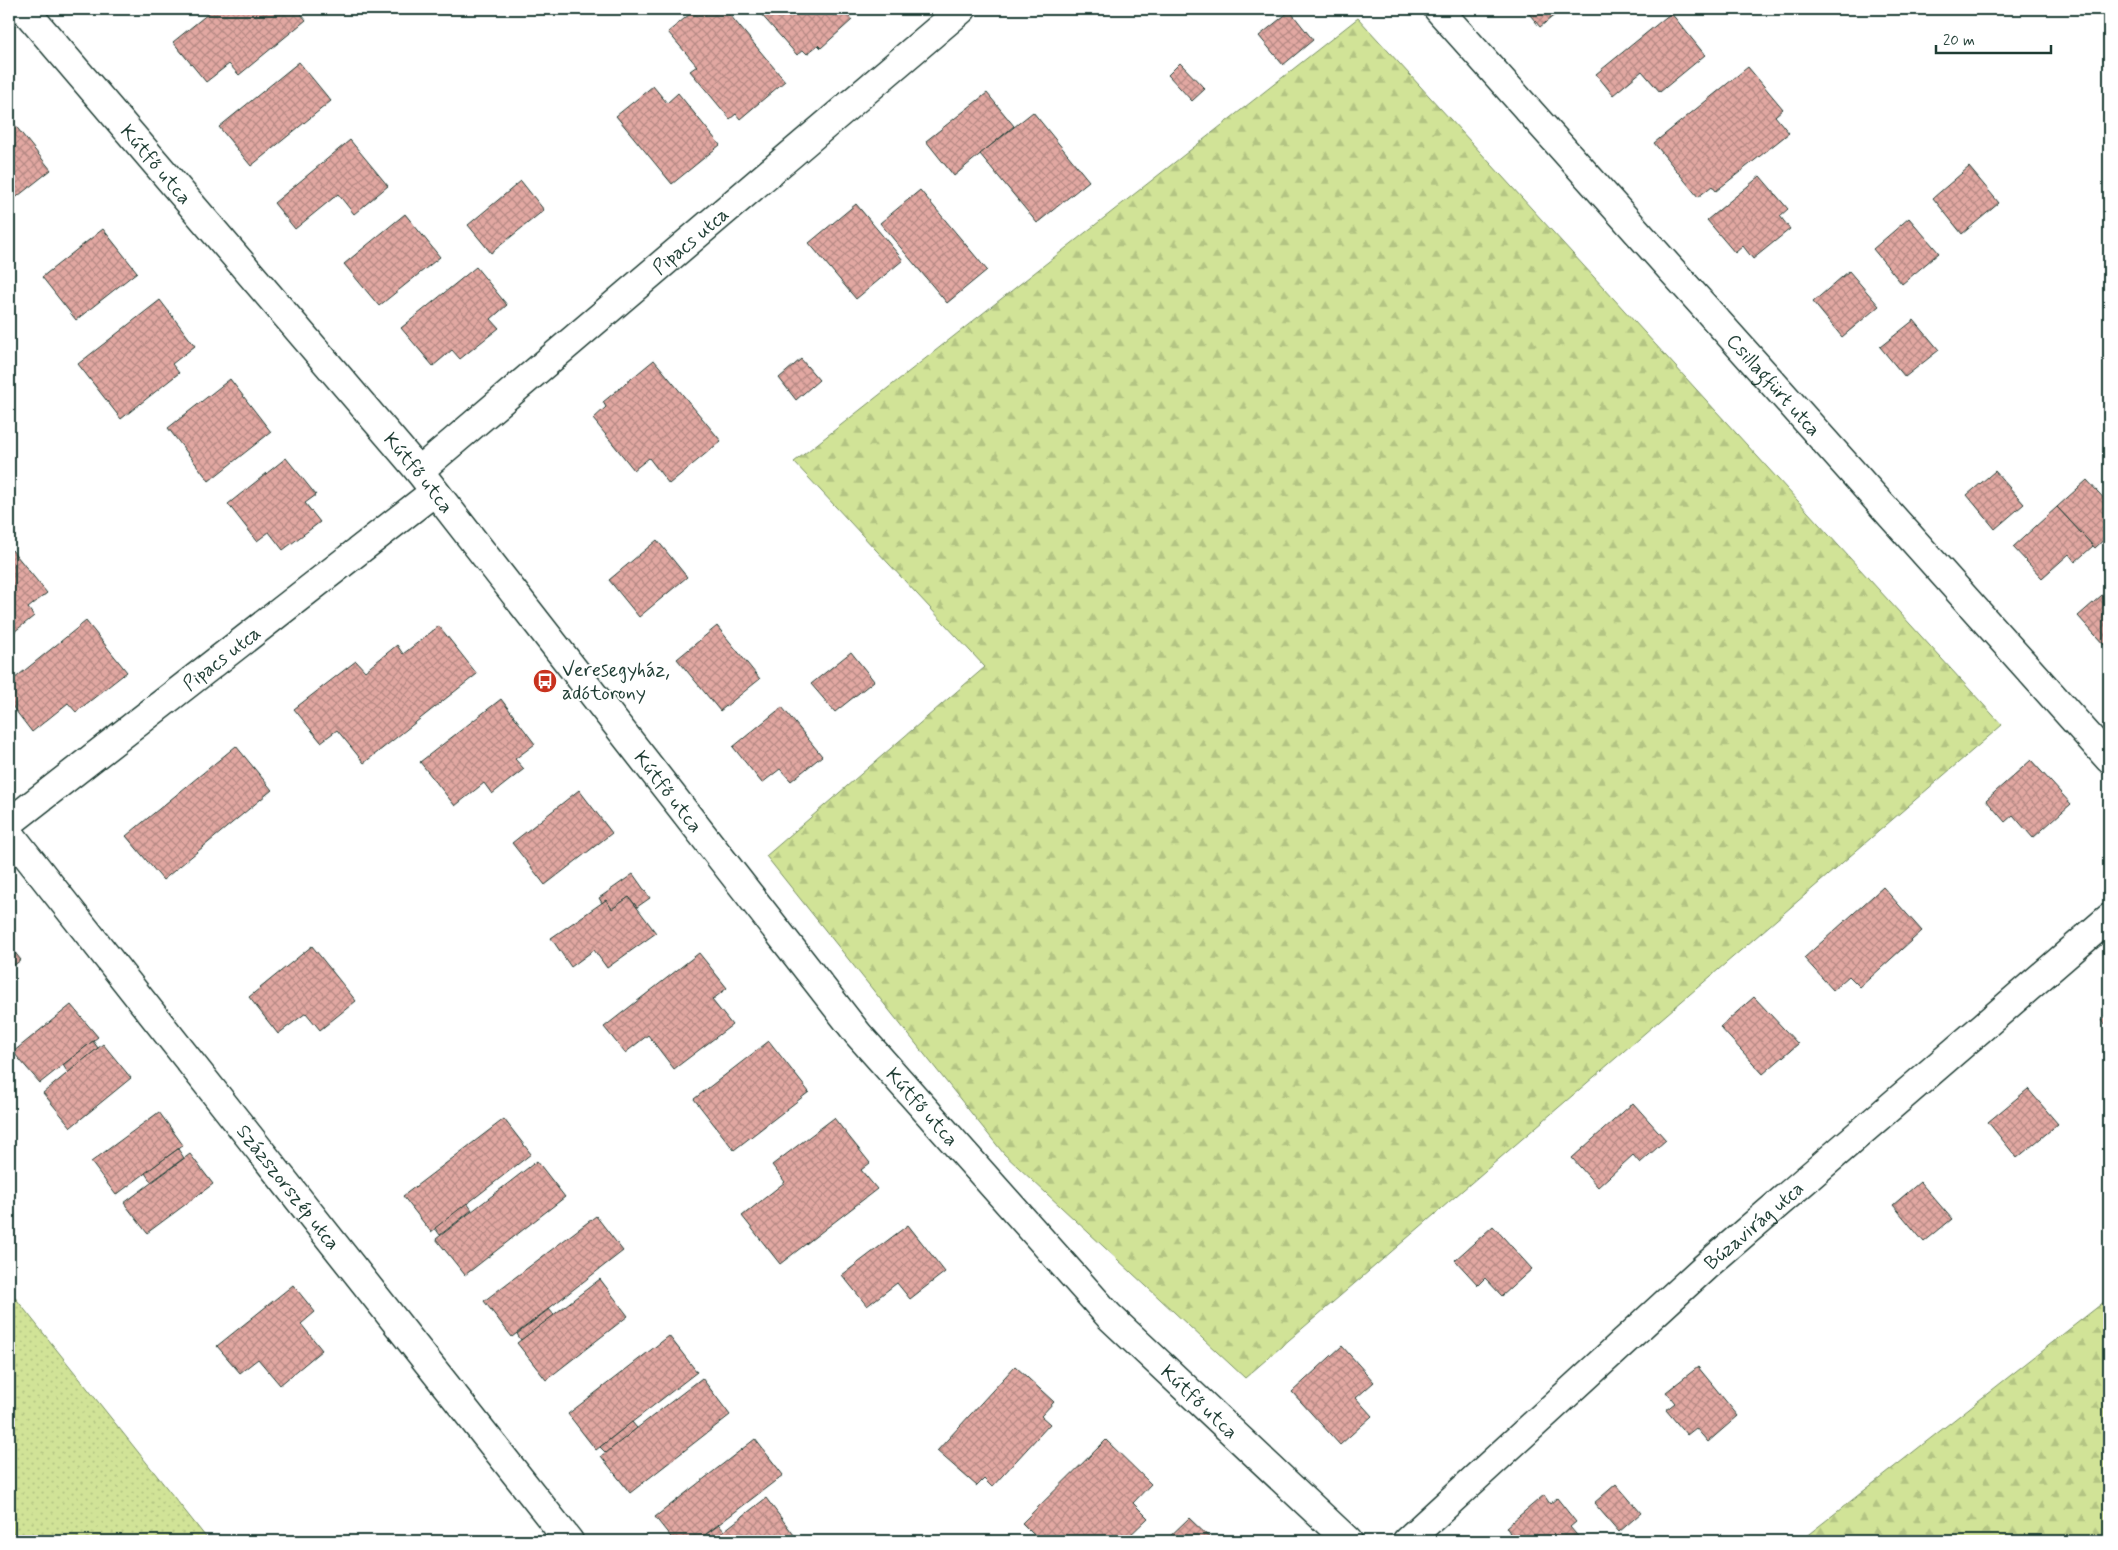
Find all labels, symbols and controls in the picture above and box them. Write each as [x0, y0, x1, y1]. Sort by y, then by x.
scale bar [1936, 22, 2050, 54]
text: 20 m [1943, 31, 1975, 51]
street label: Kútfő utca [114, 119, 197, 211]
street label: Pipacs utca [647, 201, 735, 282]
street label: Csillagfürt utca [1720, 328, 1826, 443]
street label: Kútfő utca [377, 427, 459, 520]
street label: Pipacs utca [177, 620, 267, 698]
place label: Veresegyház, adótorony [562, 657, 670, 707]
bus stop icon: Veresegyház, adótorony [532, 668, 558, 694]
street label: Kútfő utca [627, 746, 708, 839]
street label: Kútfő utca [879, 1062, 964, 1153]
street label: Százszorszép utca [230, 1119, 346, 1256]
street label: Búzavirág utca [1699, 1176, 1810, 1277]
street label: Kútfő utca [1154, 1359, 1243, 1446]

